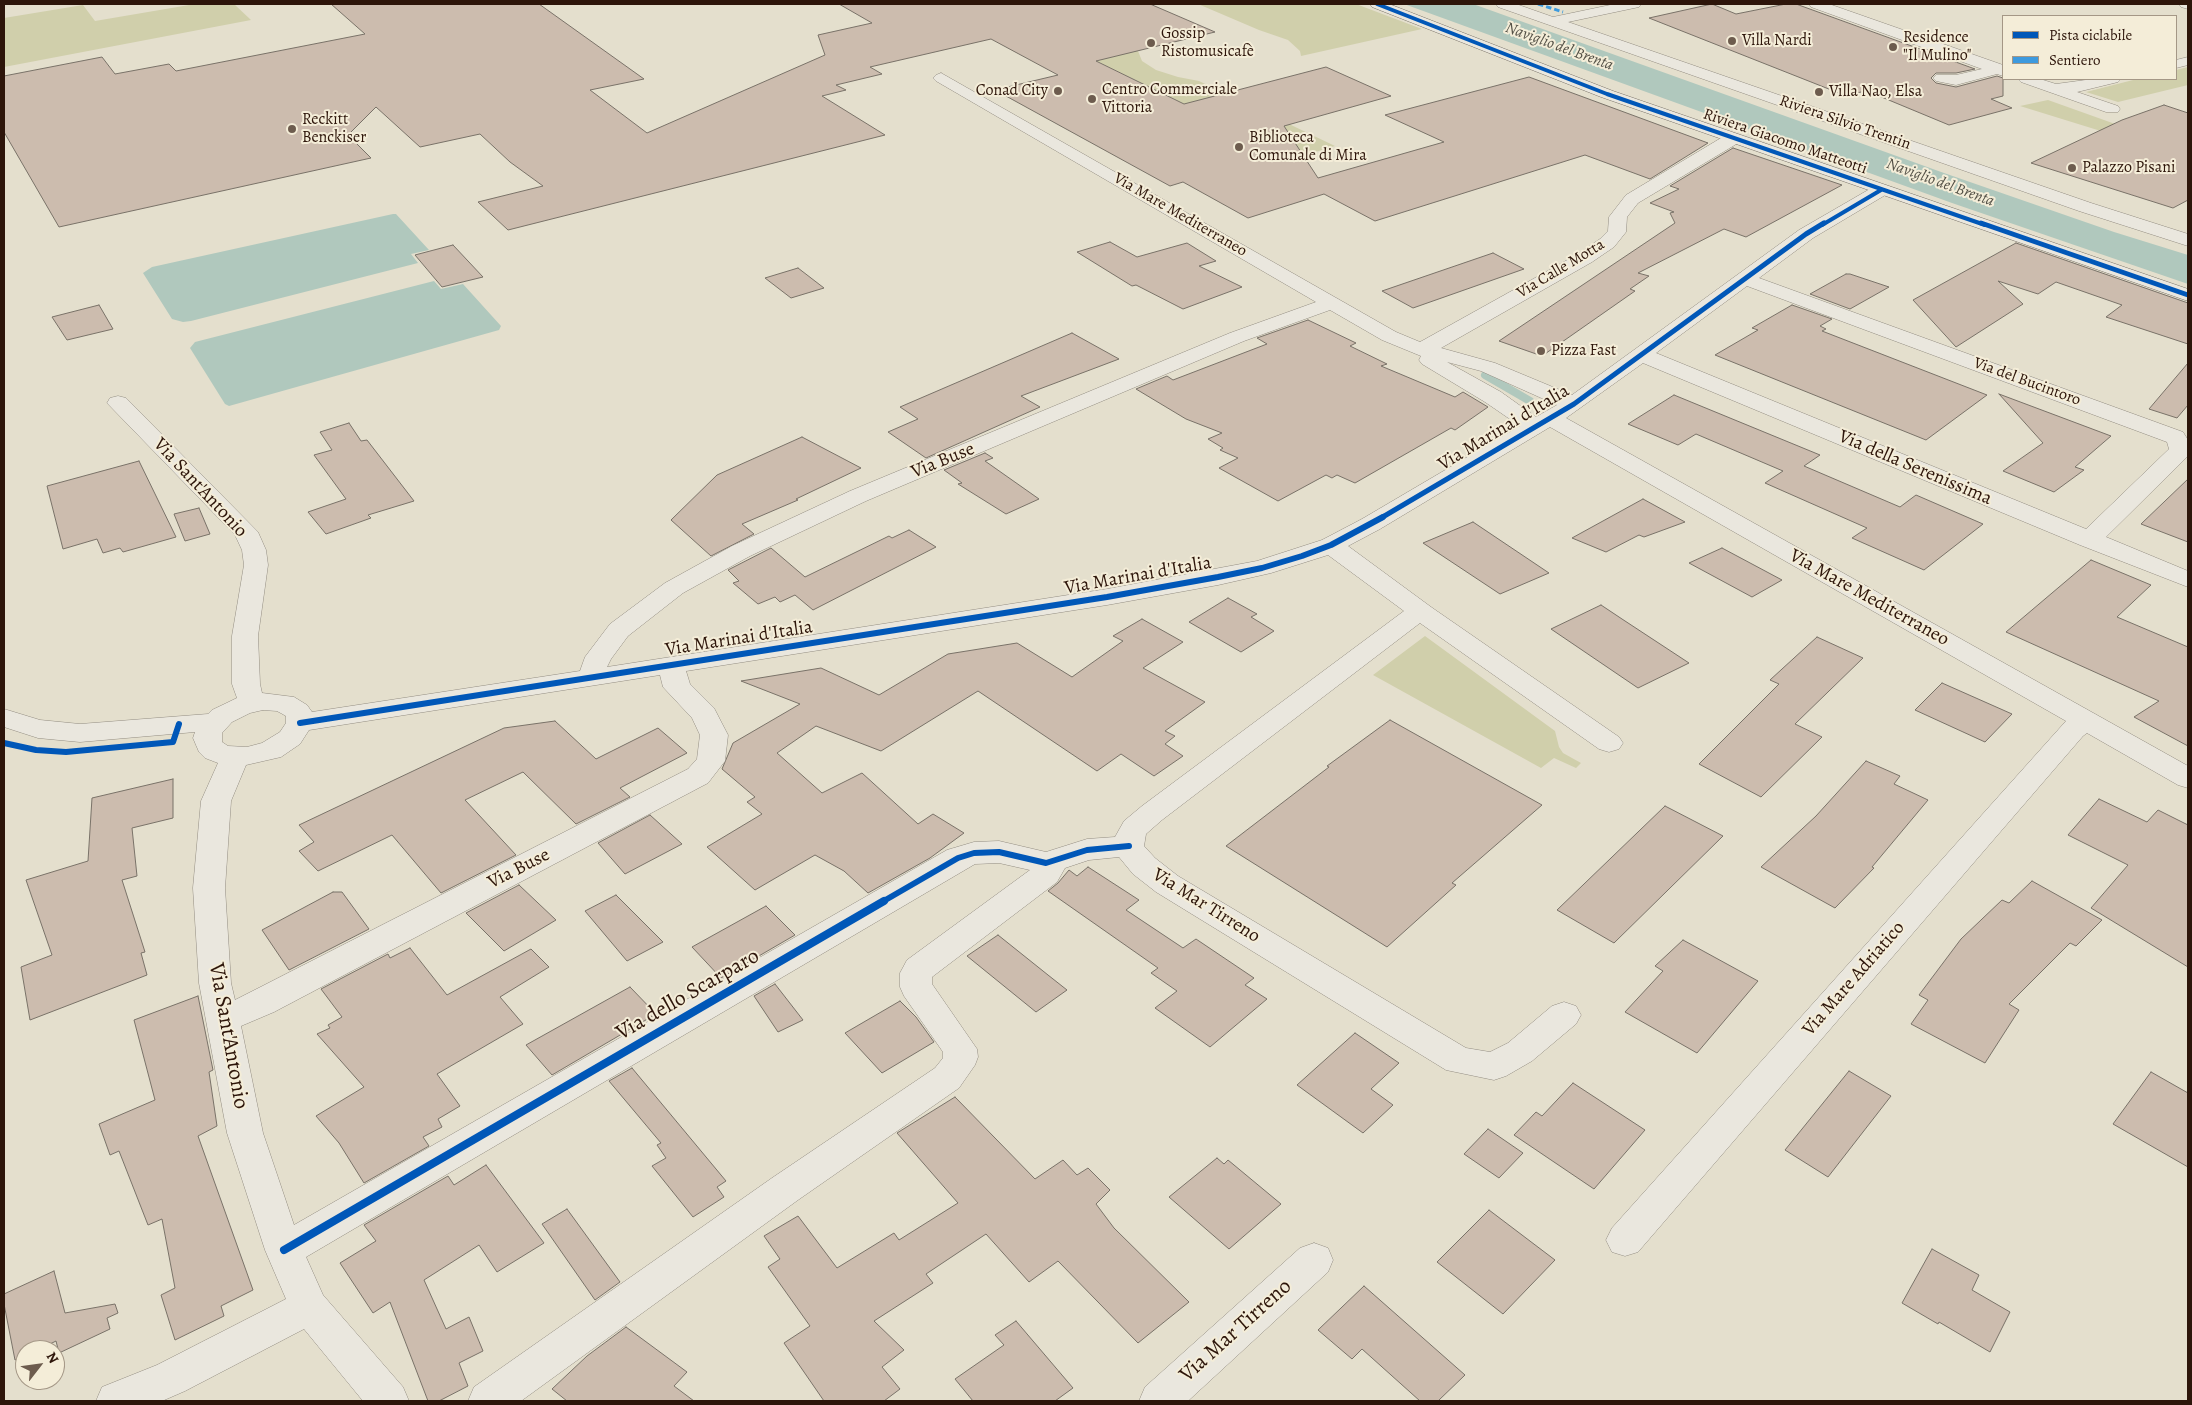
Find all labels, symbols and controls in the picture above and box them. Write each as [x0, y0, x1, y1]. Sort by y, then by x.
legend [2002, 15, 2177, 80]
water label: Naviglio del Brenta [1503, 19, 1615, 75]
place label: Gossip Ristomusicafè [1161, 24, 1254, 62]
text: Pista ciclabile [2049, 25, 2132, 45]
place label: Residence "Il Mulino" [1903, 28, 1971, 66]
place label: Villa Nardi [1742, 31, 1812, 51]
marker: Villa Nardi [1726, 35, 1738, 47]
marker: Gossip Ristomusicafè [1145, 37, 1157, 49]
marker: Residence "Il Mulino" [1887, 41, 1899, 53]
text: Sentiero [2049, 50, 2101, 70]
place label: Centro Commerciale Vittoria [1102, 80, 1237, 118]
place label: Conad City [976, 81, 1048, 101]
place label: Villa Nao, Elsa [1829, 82, 1922, 102]
marker: Conad City [1052, 85, 1064, 97]
marker: Villa Nao, Elsa [1813, 86, 1825, 98]
street label: Riviera Silvio Trentin [1777, 92, 1913, 154]
marker: Centro Commerciale Vittoria [1086, 93, 1098, 105]
street label: Riviera Giacomo Matteotti [1700, 105, 1870, 179]
place label: Reckitt Benckiser [302, 110, 366, 148]
marker: Reckitt Benckiser [286, 123, 298, 135]
place label: Biblioteca Comunale di Mira [1249, 128, 1367, 166]
marker: Biblioteca Comunale di Mira [1233, 141, 1245, 153]
water label: Naviglio del Brenta [1884, 155, 1996, 211]
place label: Palazzo Pisani [2082, 158, 2176, 178]
marker: Palazzo Pisani [2066, 162, 2078, 174]
street label: Via Mare Mediterraneo [1110, 169, 1250, 261]
street label: Via Calle Motta [1514, 235, 1608, 303]
place label: Pizza Fast [1551, 341, 1616, 361]
marker: Pizza Fast [1535, 345, 1547, 357]
street label: Via del Bucintoro [1971, 354, 2083, 410]
street label: Via Marinai d'Italia [1434, 380, 1574, 476]
street label: Via della Serenissima [1835, 425, 1995, 511]
street label: Via Sant'Antonio [148, 434, 252, 542]
street label: Via Buse [908, 438, 978, 484]
street label: Via Mare Mediterraneo [1785, 545, 1953, 651]
street label: Via Marinai d'Italia [1063, 552, 1213, 600]
street label: Via Marinai d'Italia [664, 616, 814, 662]
street label: Via Buse [484, 844, 554, 894]
street label: Via Mar Tirreno [1148, 864, 1264, 948]
street label: Via Mare Adriatico [1798, 917, 1910, 1041]
street label: Via dello Scarparo [612, 943, 764, 1047]
street label: Via Sant'Antonio [202, 961, 254, 1111]
street label: Via Mar Tirreno [1174, 1274, 1298, 1388]
north arrow [15, 1340, 65, 1390]
text: N [42, 1349, 63, 1367]

